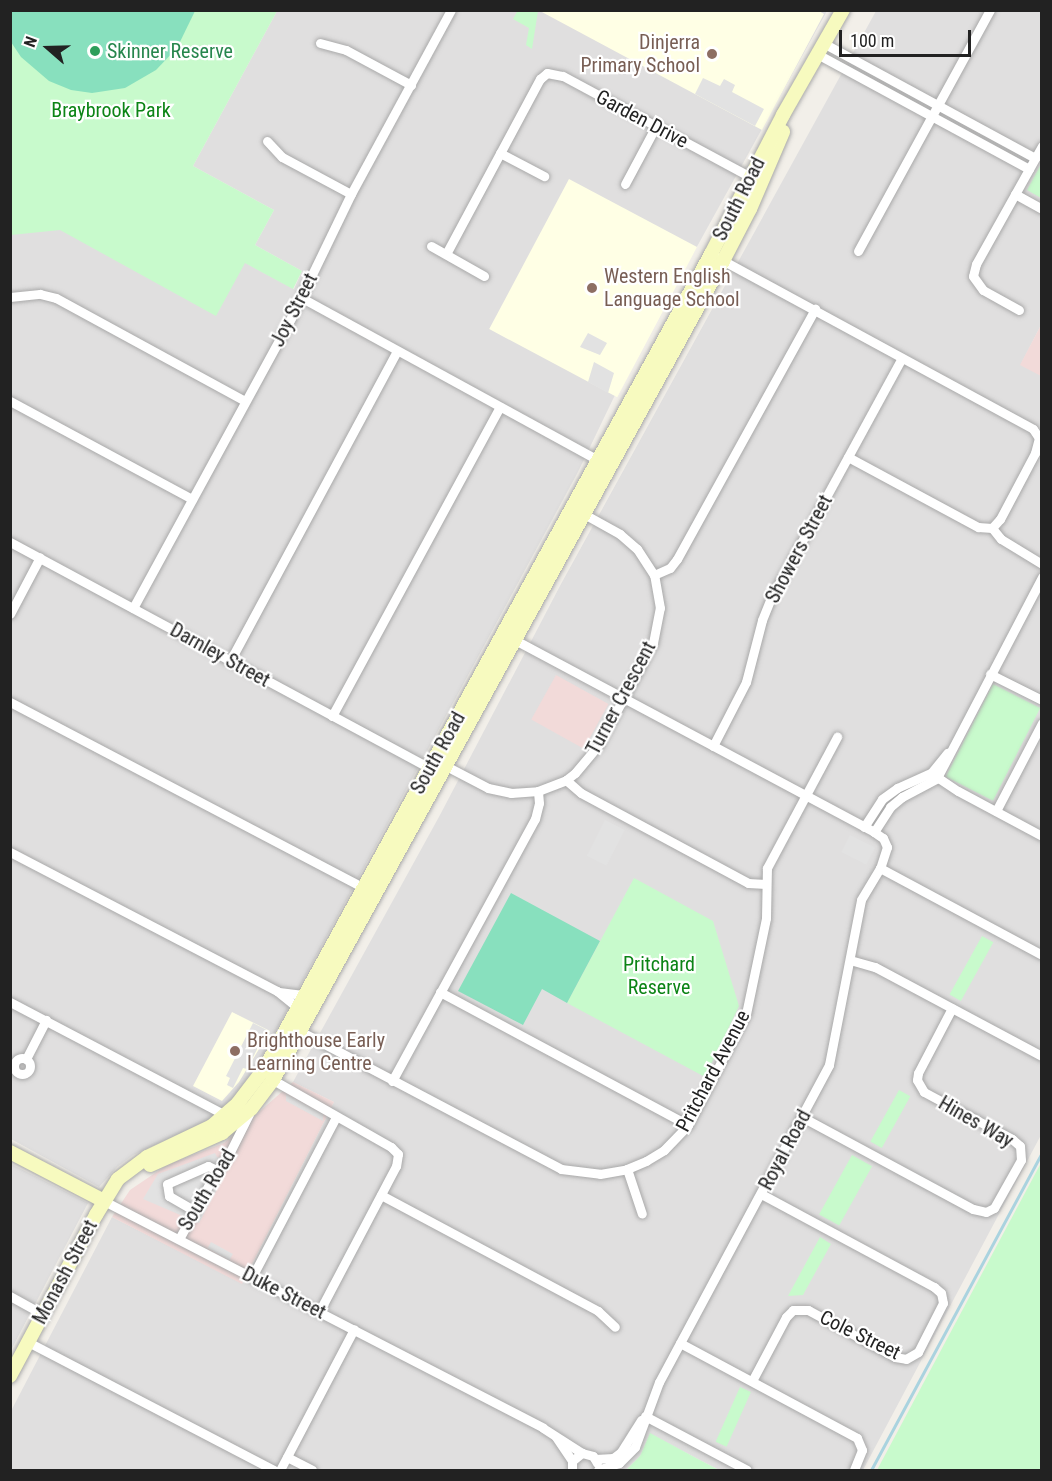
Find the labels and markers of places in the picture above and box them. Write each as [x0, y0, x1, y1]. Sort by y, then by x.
place label: Dinjerra Primary School [580, 30, 700, 77]
place label: Skinner Reserve [107, 39, 233, 63]
marker: Skinner Reserve [88, 44, 102, 58]
marker: Dinjerra Primary School [705, 47, 719, 61]
place label: Western English Language School [604, 264, 740, 311]
marker: Western English Language School [585, 281, 599, 295]
place label: Brighthouse Early Learning Centre [247, 1028, 385, 1075]
marker: Brighthouse Early Learning Centre [228, 1044, 242, 1058]

